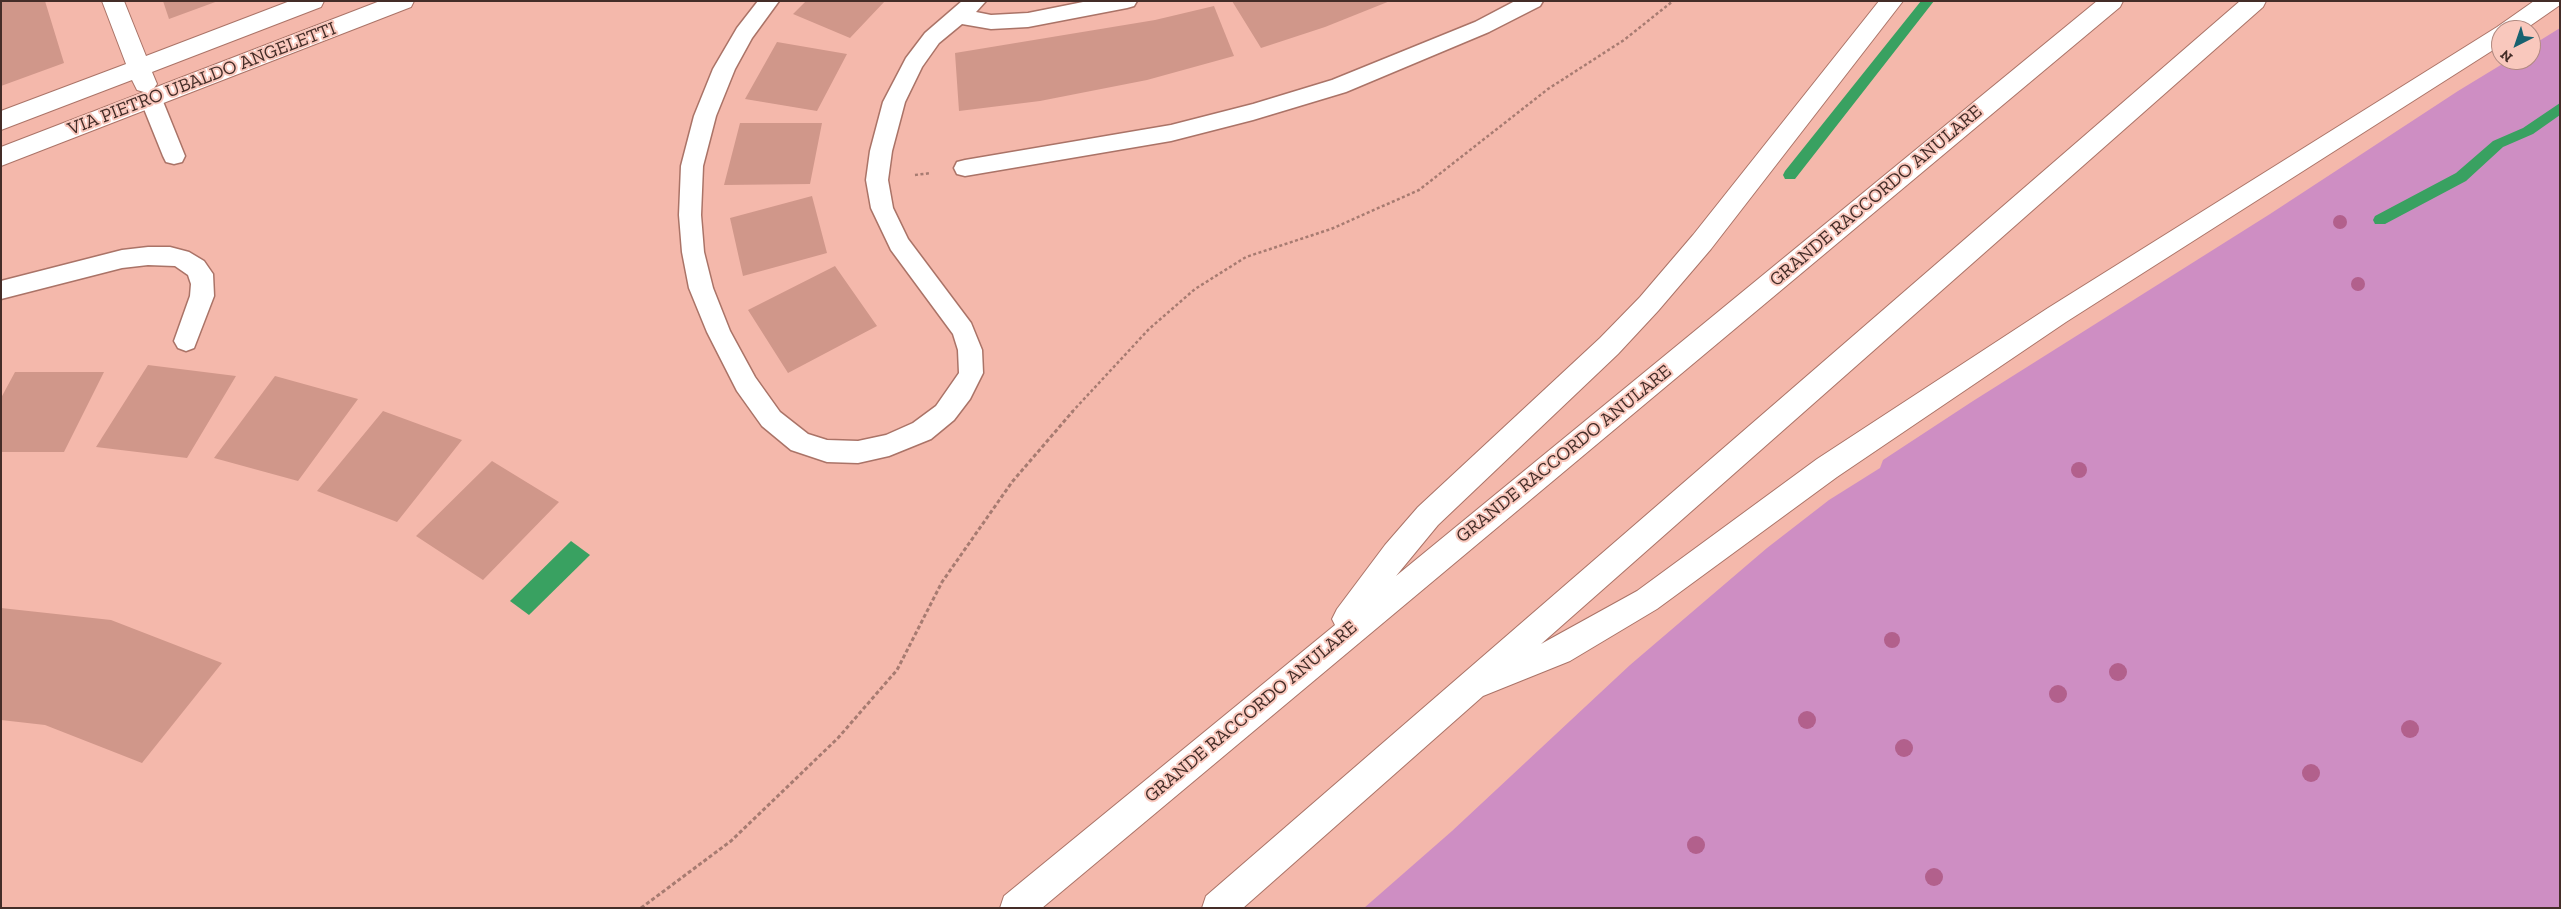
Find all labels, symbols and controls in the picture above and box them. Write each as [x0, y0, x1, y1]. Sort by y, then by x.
street label: VIA PIETRO UBALDO ANGELETTI [65, 17, 339, 141]
north arrow [2491, 20, 2541, 70]
text: N [2497, 46, 2516, 66]
street label: GRANDE RACCORDO ANULARE [1765, 100, 1987, 292]
street label: GRANDE RACCORDO ANULARE [1452, 360, 1676, 548]
street label: GRANDE RACCORDO ANULARE [1140, 616, 1362, 808]

